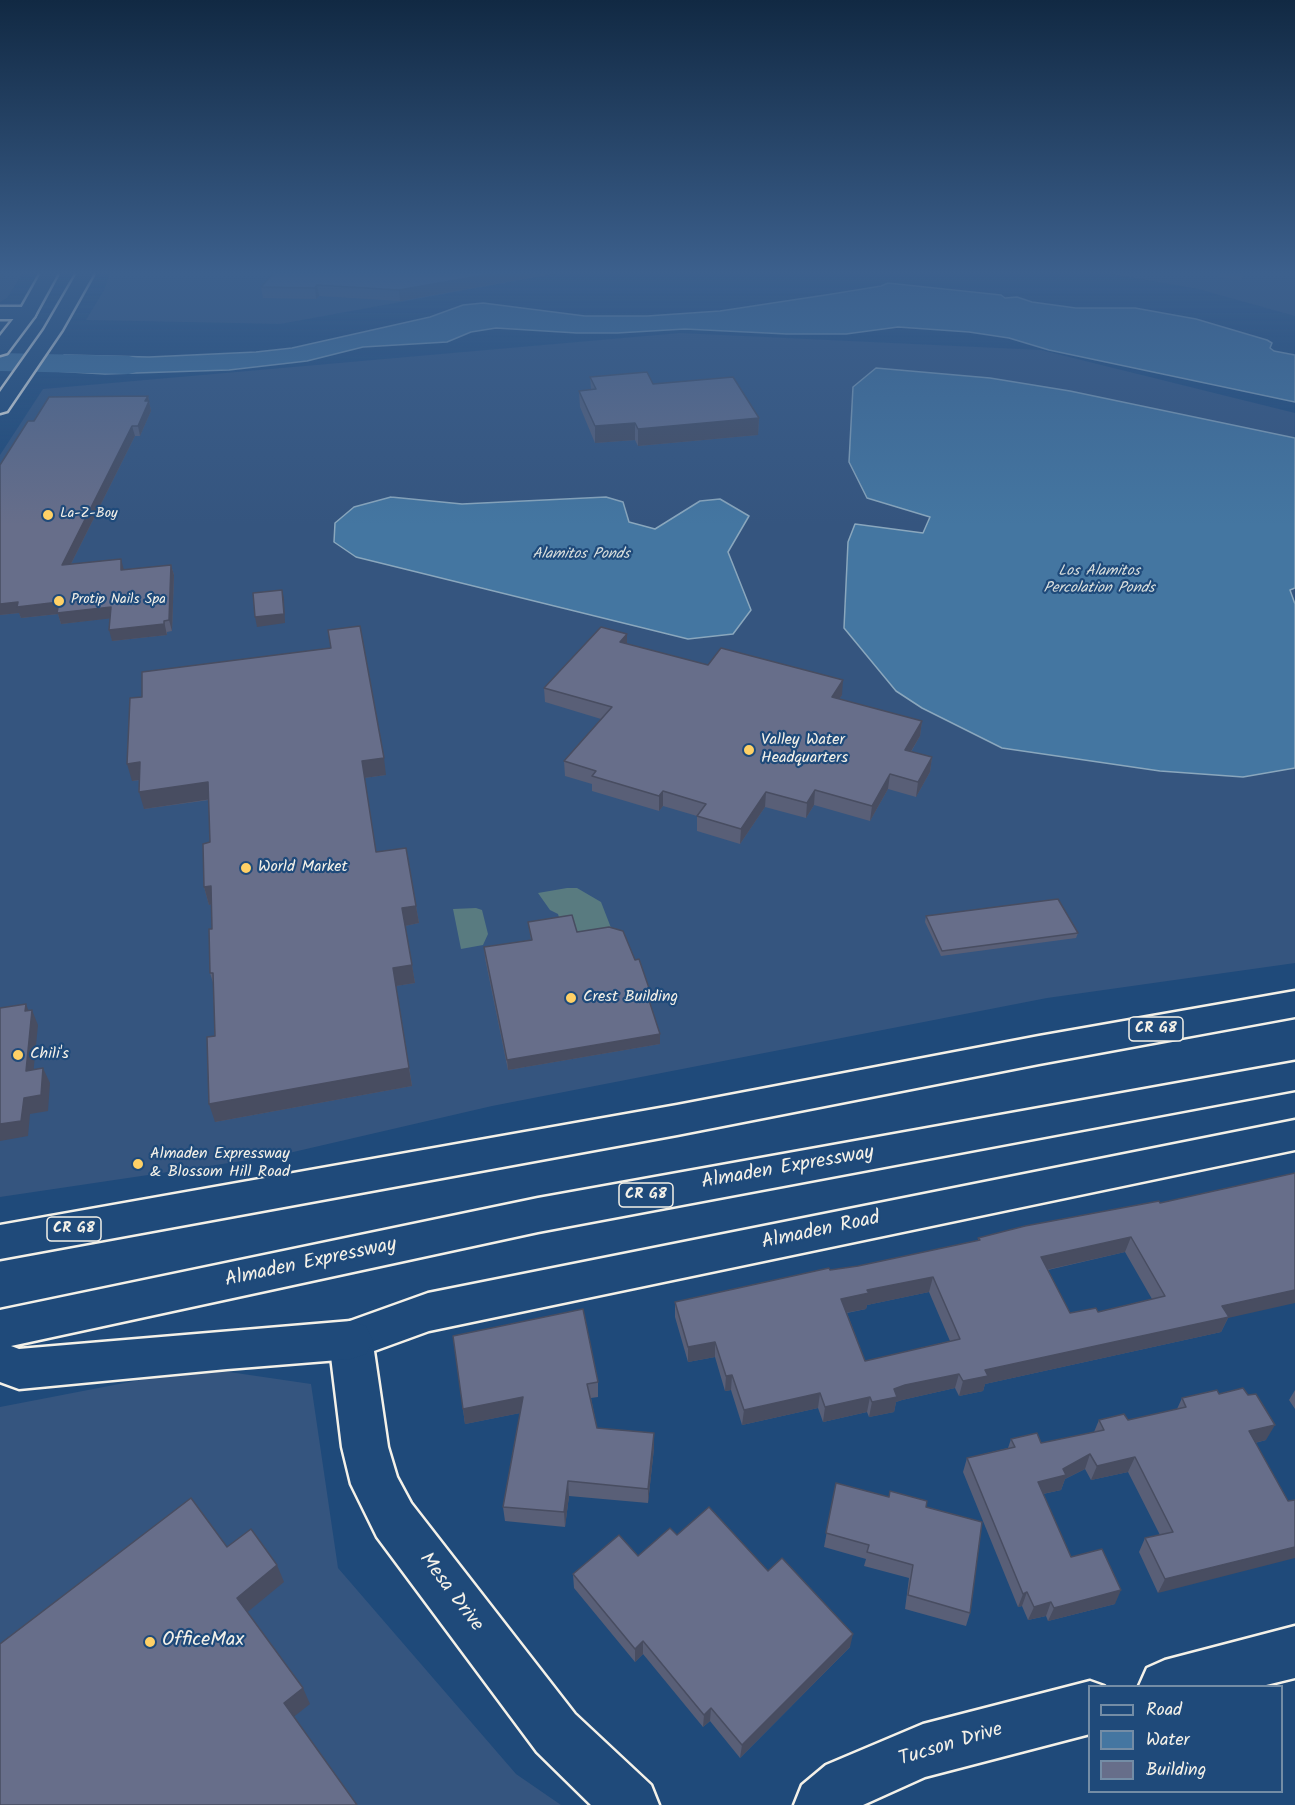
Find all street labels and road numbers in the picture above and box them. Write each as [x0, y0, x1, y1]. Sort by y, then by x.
road number: CR G8 [1129, 1017, 1183, 1041]
street label: Almaden Expressway [700, 1142, 876, 1196]
road number: CR G8 [619, 1183, 673, 1207]
street label: Almaden Road [760, 1208, 882, 1256]
road number: CR G8 [47, 1217, 101, 1241]
street label: Almaden Expressway [223, 1234, 399, 1294]
street label: Mesa Drive [413, 1549, 487, 1637]
street label: Tucson Drive [896, 1719, 1006, 1773]

